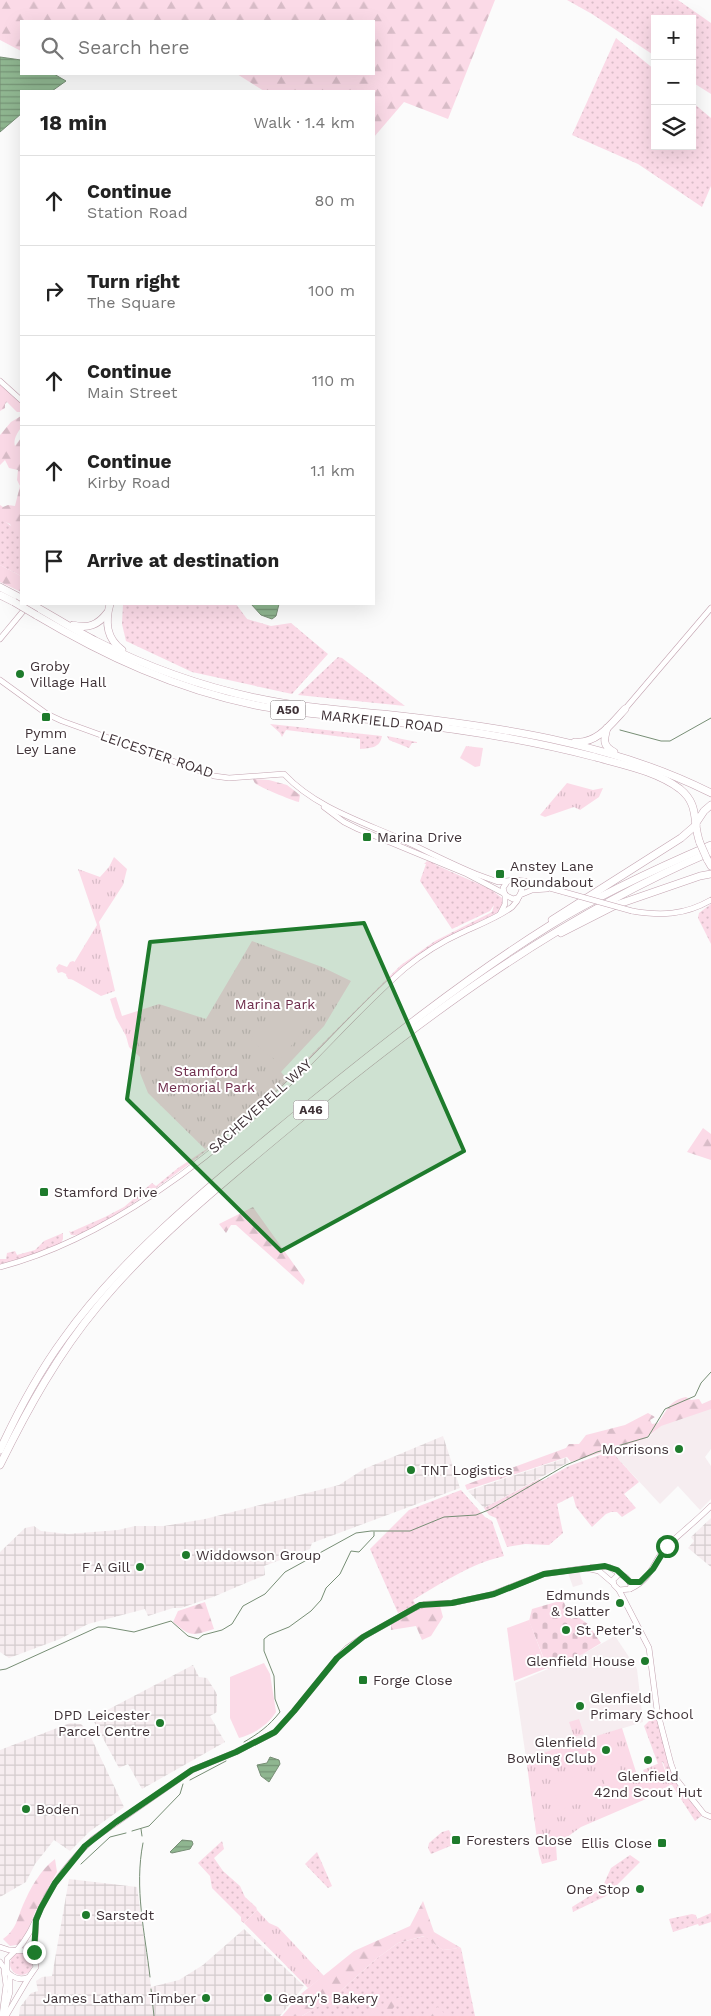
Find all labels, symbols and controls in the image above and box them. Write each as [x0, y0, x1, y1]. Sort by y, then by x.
map controls [651, 15, 696, 150]
button: + [651, 15, 696, 60]
search box [20, 20, 375, 75]
icon: search [38, 34, 66, 62]
text: Search here [78, 36, 189, 59]
button: − [651, 60, 696, 105]
button: layers [651, 105, 696, 150]
text: 18 min [40, 110, 107, 135]
text: Walk · 1.4 km [253, 113, 355, 132]
text: Continue [87, 180, 171, 203]
icon: ahead [40, 187, 68, 215]
text: 80 m [314, 191, 355, 210]
text: Station Road [87, 203, 188, 222]
text: Turn right [87, 270, 180, 293]
icon: right [40, 277, 68, 305]
text: 100 m [308, 281, 355, 300]
text: The Square [87, 293, 176, 312]
text: Continue [87, 360, 171, 383]
icon: ahead [40, 367, 68, 395]
text: 110 m [312, 371, 355, 390]
text: Main Street [87, 383, 177, 402]
text: Continue [87, 450, 171, 473]
icon: ahead [40, 457, 68, 485]
text: 1.1 km [310, 461, 355, 480]
text: Kirby Road [87, 473, 170, 492]
icon: arrive [40, 547, 68, 575]
text: Arrive at destination [87, 549, 279, 572]
place label: Groby Village Hall [30, 658, 107, 690]
marker: Groby Village Hall [14, 668, 26, 680]
road number: A50 [270, 700, 306, 720]
street label: MARKFIELD ROAD [320, 707, 444, 735]
marker: Pymm Ley Lane [40, 711, 52, 723]
place label: Pymm Ley Lane [16, 725, 76, 757]
street label: LEICESTER ROAD [98, 727, 216, 781]
place label: Marina Drive [377, 829, 462, 845]
marker: Marina Drive [361, 831, 373, 843]
place label: Anstey Lane Roundabout [510, 858, 594, 890]
marker: Anstey Lane Roundabout [494, 868, 506, 880]
park label: Marina Park [235, 996, 315, 1012]
street label: SACHEVERELL WAY [205, 1056, 315, 1156]
park label: Stamford Memorial Park [157, 1063, 255, 1095]
road number: A46 [294, 1100, 328, 1120]
place label: Stamford Drive [54, 1184, 158, 1200]
marker: Stamford Drive [38, 1186, 50, 1198]
place label: Morrisons [602, 1441, 669, 1457]
marker: Morrisons [673, 1443, 685, 1455]
place label: TNT Logistics [421, 1462, 513, 1478]
marker: TNT Logistics [405, 1464, 417, 1476]
route start [656, 1535, 679, 1558]
place label: Widdowson Group [196, 1547, 321, 1563]
marker: Widdowson Group [180, 1549, 192, 1561]
place label: F A Gill [82, 1559, 131, 1575]
marker: F A Gill [134, 1561, 146, 1573]
place label: Edmunds & Slatter [546, 1587, 610, 1619]
marker: Edmunds & Slatter [614, 1597, 626, 1609]
place label: St Peter's [576, 1622, 642, 1638]
marker: St Peter's [560, 1624, 572, 1636]
place label: Glenfield House [526, 1653, 635, 1669]
marker: Glenfield House [639, 1655, 651, 1667]
place label: Forge Close [373, 1672, 453, 1688]
marker: Forge Close [357, 1674, 369, 1686]
place label: Glenfield Primary School [590, 1690, 694, 1722]
marker: Glenfield Primary School [574, 1700, 586, 1712]
place label: DPD Leicester Parcel Centre [54, 1707, 150, 1739]
marker: DPD Leicester Parcel Centre [154, 1717, 166, 1729]
place label: Glenfield Bowling Club [507, 1734, 596, 1766]
marker: Glenfield Bowling Club [600, 1744, 612, 1756]
marker: Glenfield 42nd Scout Hut [642, 1754, 654, 1766]
place label: Glenfield 42nd Scout Hut [594, 1768, 702, 1800]
place label: Boden [36, 1801, 79, 1817]
marker: Boden [20, 1803, 32, 1815]
place label: Foresters Close [466, 1832, 572, 1848]
marker: Foresters Close [450, 1834, 462, 1846]
place label: Ellis Close [581, 1835, 652, 1851]
marker: Ellis Close [656, 1837, 668, 1849]
place label: One Stop [566, 1881, 630, 1897]
marker: One Stop [634, 1883, 646, 1895]
place label: Sarstedt [96, 1907, 154, 1923]
marker: Sarstedt [80, 1909, 92, 1921]
route end [23, 1941, 46, 1964]
place label: James Latham Timber [43, 1990, 196, 2006]
place label: Geary's Bakery [278, 1990, 379, 2006]
marker: James Latham Timber [200, 1992, 212, 2004]
marker: Geary's Bakery [262, 1992, 274, 2004]

